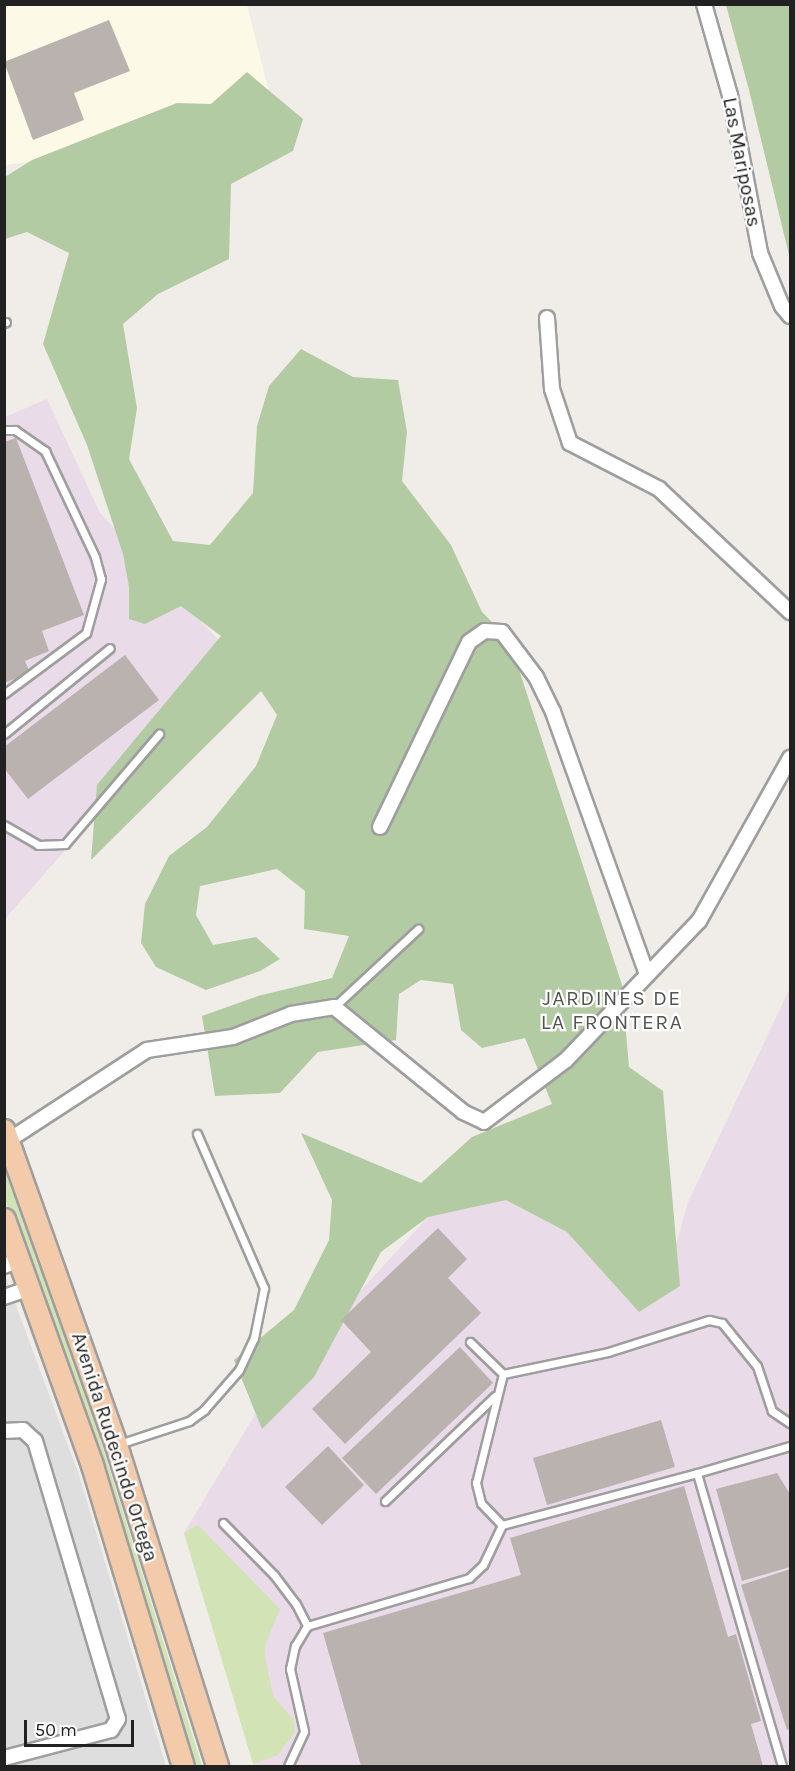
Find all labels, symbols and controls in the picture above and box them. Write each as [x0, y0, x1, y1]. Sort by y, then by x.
street label: Las Mariposas [718, 95, 766, 229]
district label: JARDINES DE LA FRONTERA [541, 985, 683, 1035]
street label: Avenida Rudecindo Ortega [67, 1329, 163, 1565]
scale bar [27, 1708, 136, 1746]
text: 50 m [35, 1719, 77, 1741]

